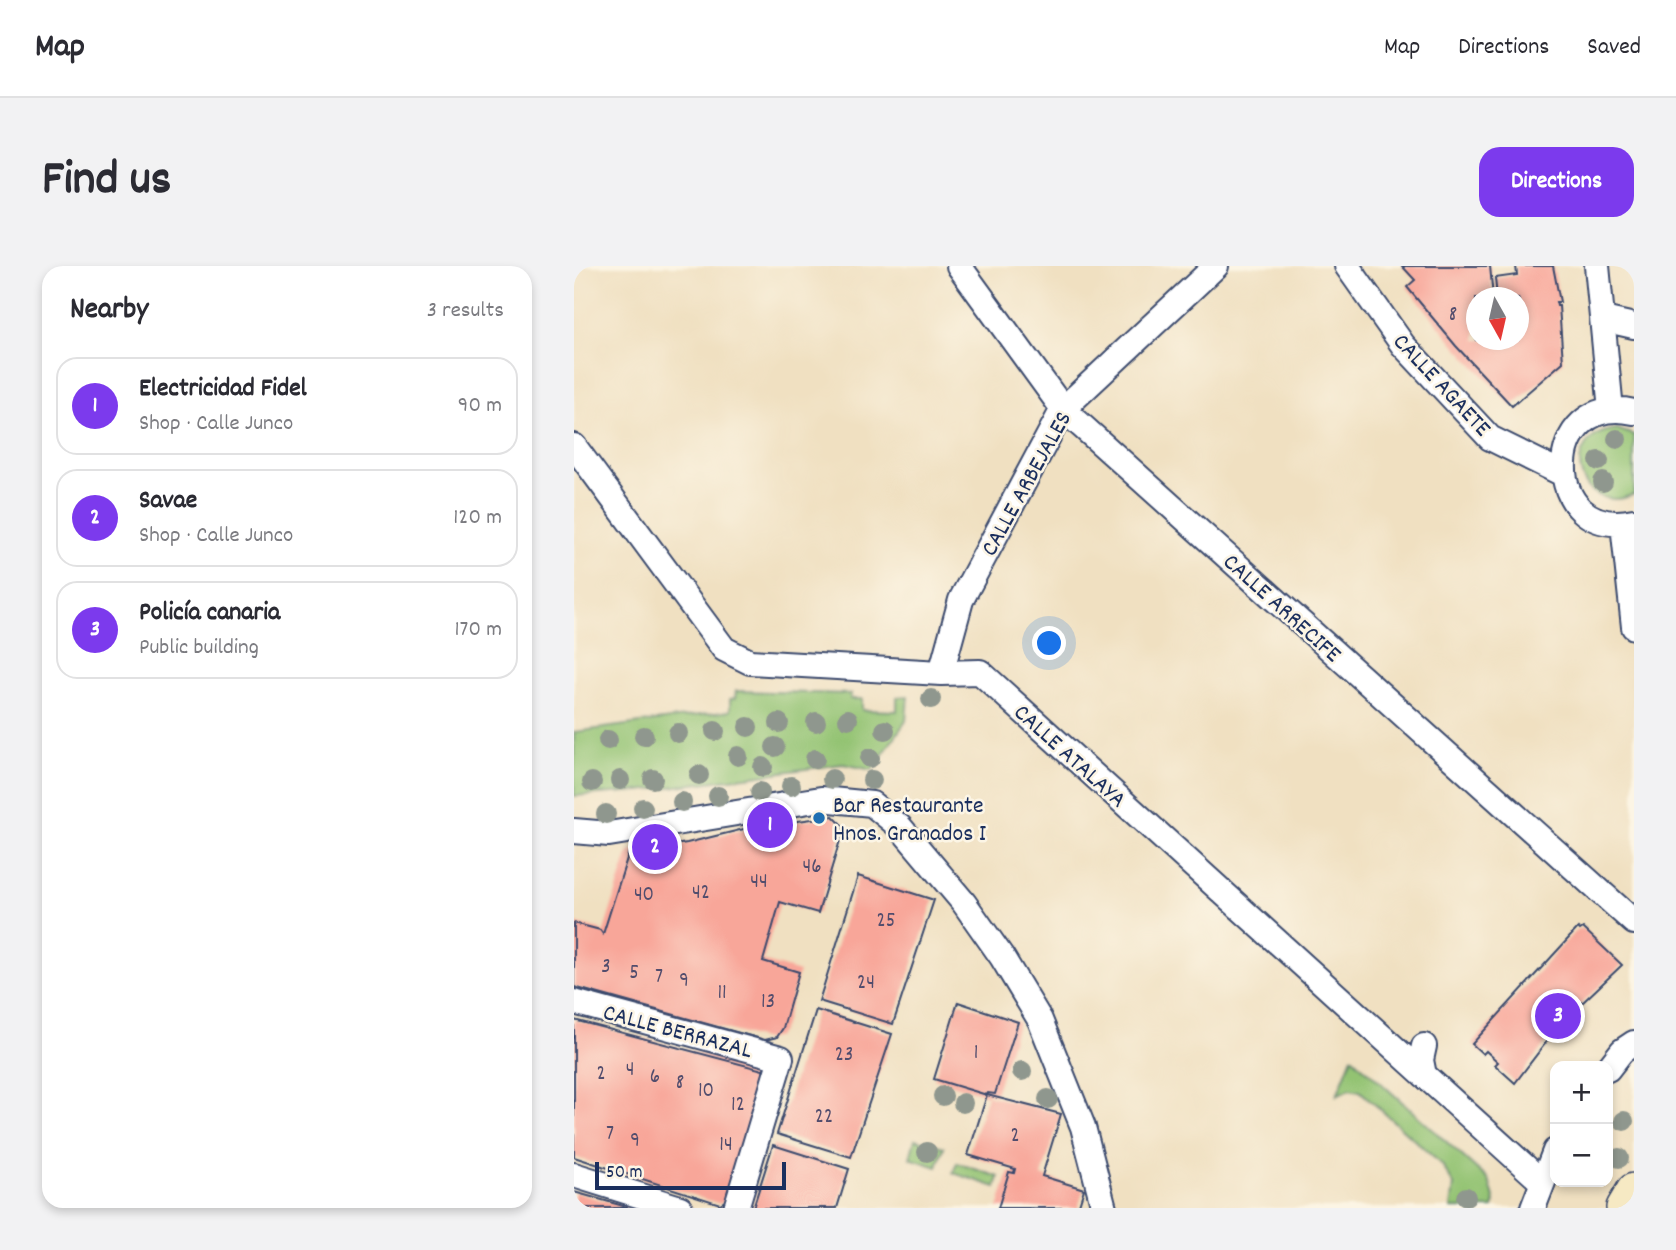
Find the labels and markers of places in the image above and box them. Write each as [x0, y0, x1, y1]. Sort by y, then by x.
place label: Bar Restaurante Hnos. Granados I [833, 790, 987, 852]
pin: 1 [747, 799, 793, 851]
marker: Bar Restaurante Hnos. Granados I [811, 810, 827, 826]
pin: 2 [632, 821, 678, 873]
pin: 3 [1535, 990, 1581, 1042]

